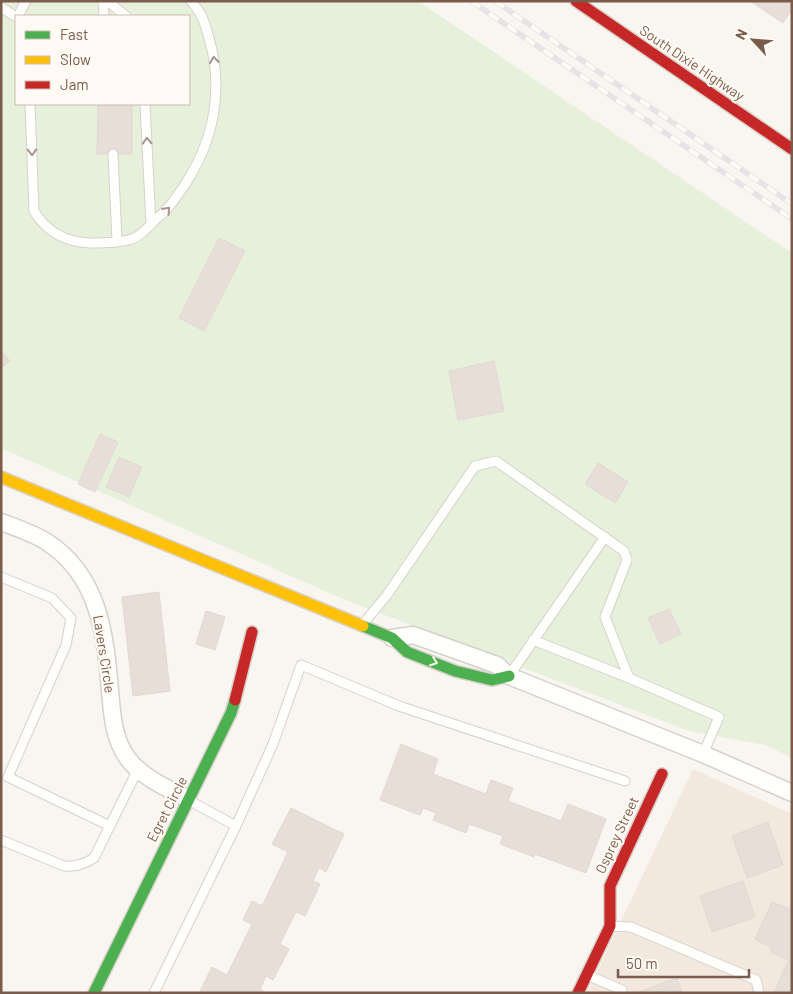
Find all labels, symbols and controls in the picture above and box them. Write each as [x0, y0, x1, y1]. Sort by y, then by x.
legend [15, 15, 190, 105]
north arrow [728, 15, 778, 65]
street label: South Dixie Highway [637, 21, 748, 104]
text: Fast [60, 25, 88, 43]
text: N [731, 26, 751, 42]
text: Slow [60, 50, 91, 68]
one-way arrow [209, 56, 220, 64]
text: Jam [60, 75, 89, 93]
one-way arrow [141, 136, 152, 144]
one-way arrow [27, 149, 37, 157]
one-way arrow [161, 206, 170, 215]
street label: Lavers Circle [90, 614, 119, 694]
one-way arrow [429, 656, 437, 666]
street label: Egret Circle [143, 773, 190, 844]
street label: Osprey Street [591, 794, 642, 876]
scale bar [618, 946, 749, 978]
text: 50 m [626, 954, 658, 972]

